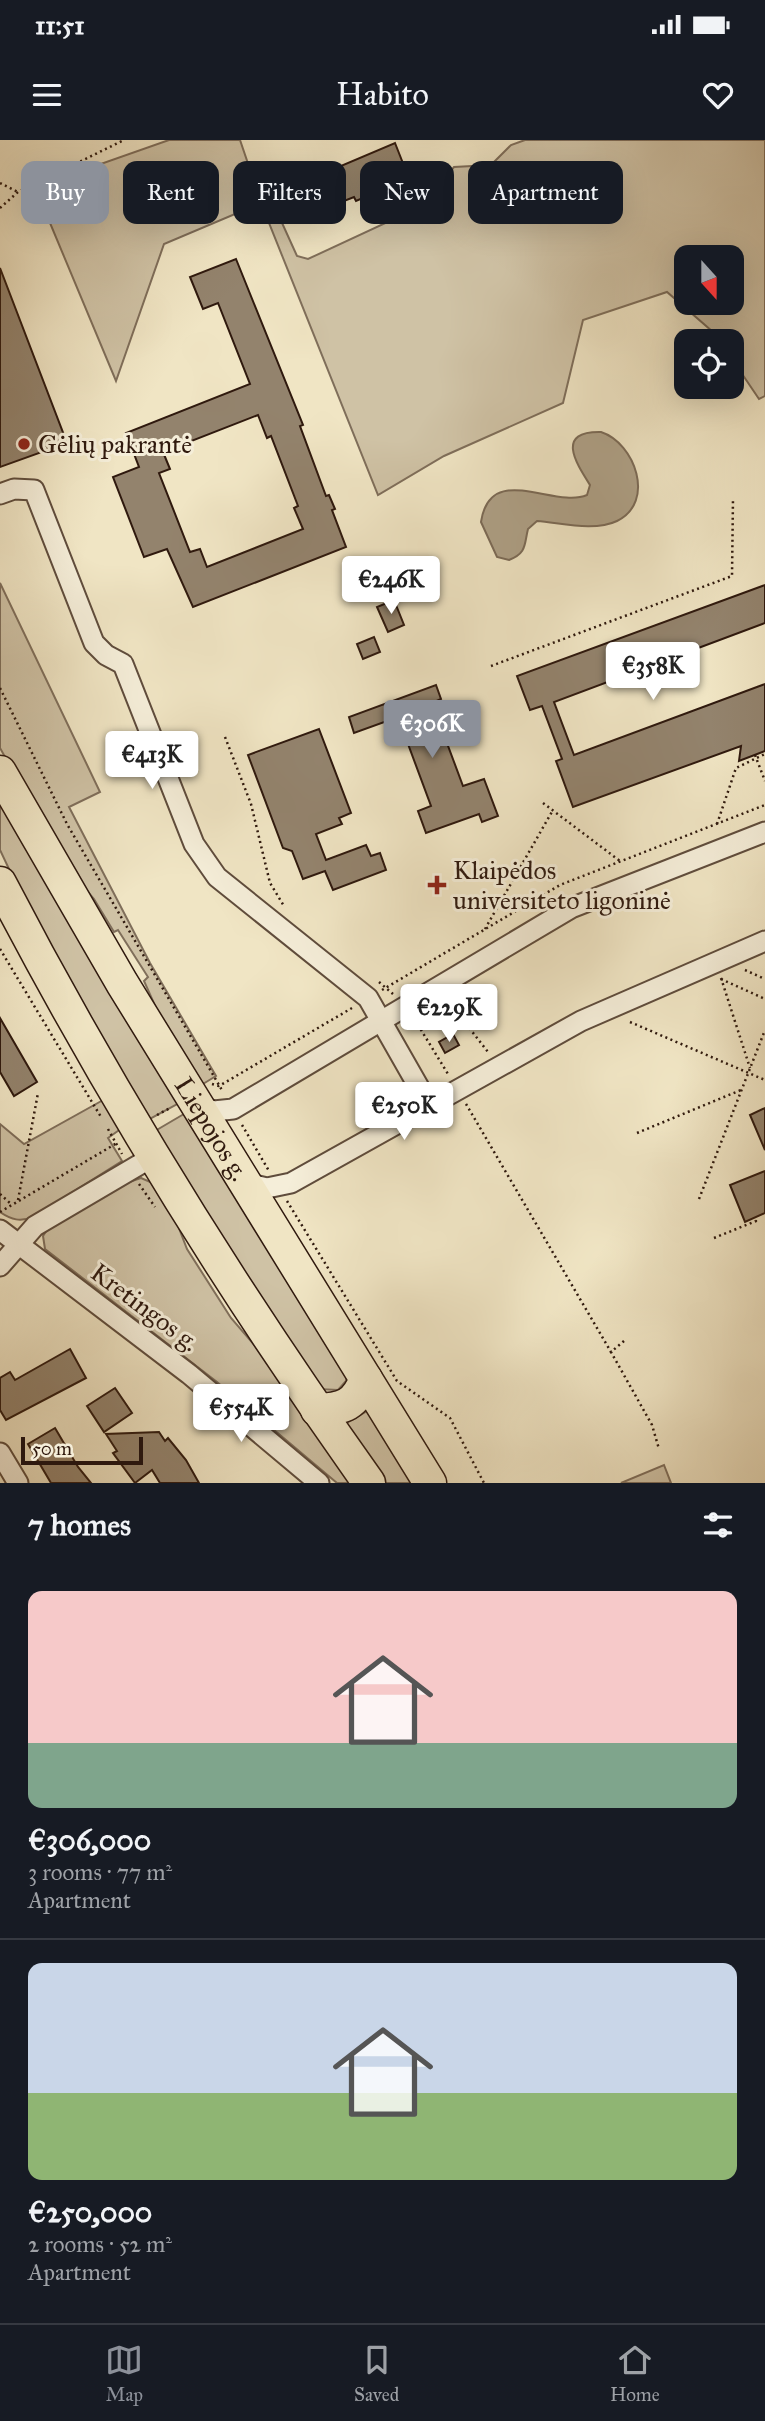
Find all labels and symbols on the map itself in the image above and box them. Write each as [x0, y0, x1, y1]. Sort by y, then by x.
north arrow [674, 245, 744, 315]
place label: Gėlių pakrantė [38, 428, 192, 460]
marker: Gėlių pakrantė [16, 436, 32, 452]
pin: €246K [342, 556, 440, 616]
pin: €358K [604, 643, 702, 702]
pin: €306K [383, 700, 481, 760]
pin: €413K [103, 732, 201, 791]
place label: Klaipėdos universiteto ligoninė [453, 854, 671, 916]
marker: Klaipėdos universiteto ligoninė [427, 875, 447, 895]
pin: €229K [400, 984, 498, 1044]
street label: Liepojos g. [168, 1071, 256, 1186]
pin: €250K [355, 1082, 453, 1142]
street label: Kretingos g. [85, 1256, 205, 1358]
pin: €554K [192, 1384, 290, 1444]
scale bar [21, 1434, 144, 1466]

